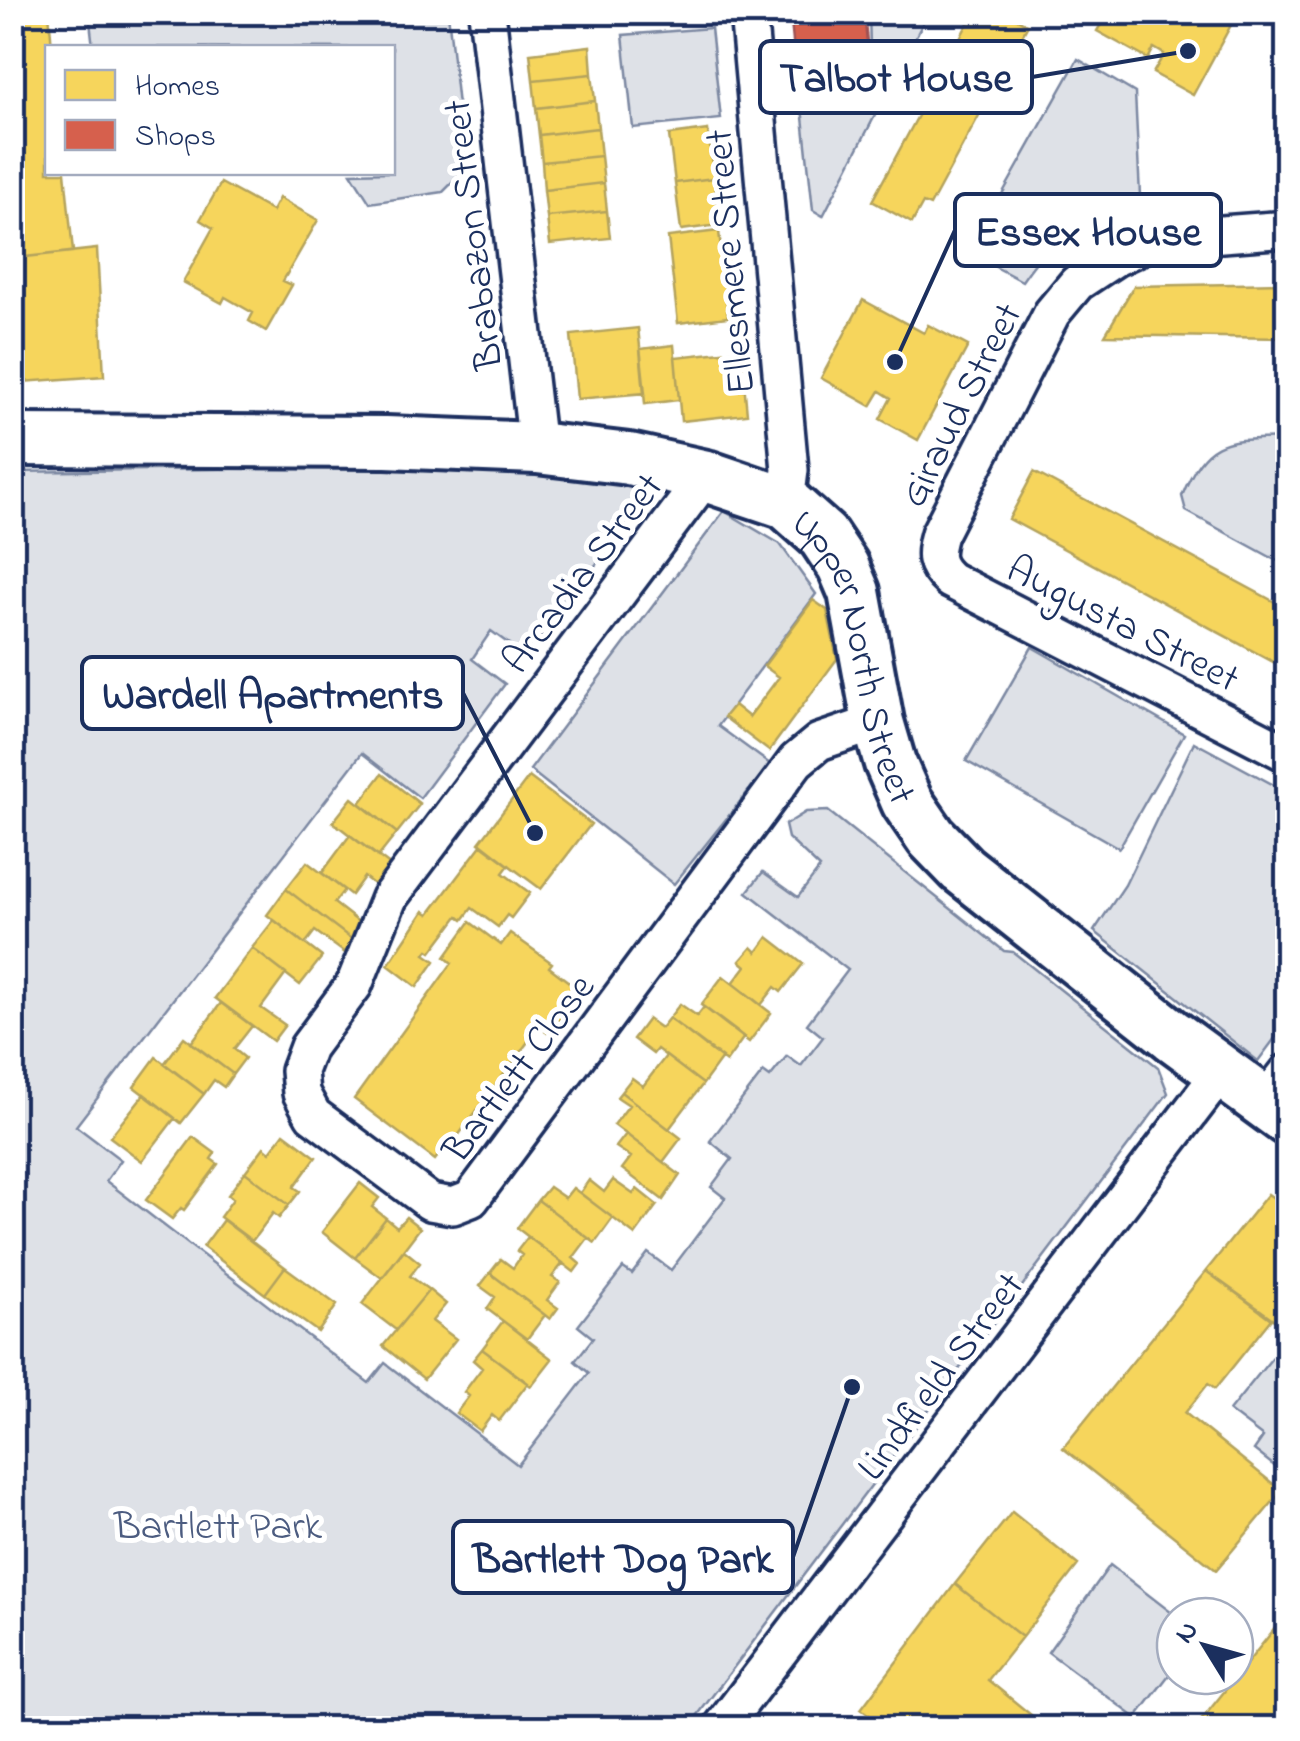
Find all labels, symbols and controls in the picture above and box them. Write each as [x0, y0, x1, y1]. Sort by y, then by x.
callout: Talbot House [760, 41, 1032, 113]
legend [45, 45, 395, 175]
text: Talbot House [780, 50, 1014, 111]
text: Homes [135, 66, 220, 110]
street label: Brabazon Street [430, 96, 521, 374]
text: Shops [135, 116, 216, 160]
street label: Ellesmere Street [692, 127, 773, 397]
callout: Essex House [955, 194, 1221, 266]
text: Essex House [975, 204, 1203, 265]
street label: Giraud Street [886, 294, 1040, 518]
street label: Arcadia Street [489, 462, 680, 688]
street label: Upper North Street [777, 496, 929, 815]
street label: Augusta Street [995, 542, 1249, 710]
callout: Wardell Apartments [82, 657, 463, 729]
text: Wardell Apartments [102, 667, 444, 728]
street label: Bartlett Close [429, 963, 611, 1178]
street label: Lindfield Street [844, 1261, 1041, 1494]
park label: Bartlett Park [113, 1499, 323, 1558]
callout: Bartlett Dog Park [453, 1521, 793, 1593]
text: Bartlett Dog Park [471, 1531, 775, 1593]
north arrow [1155, 1596, 1255, 1696]
text: N [1166, 1613, 1210, 1653]

